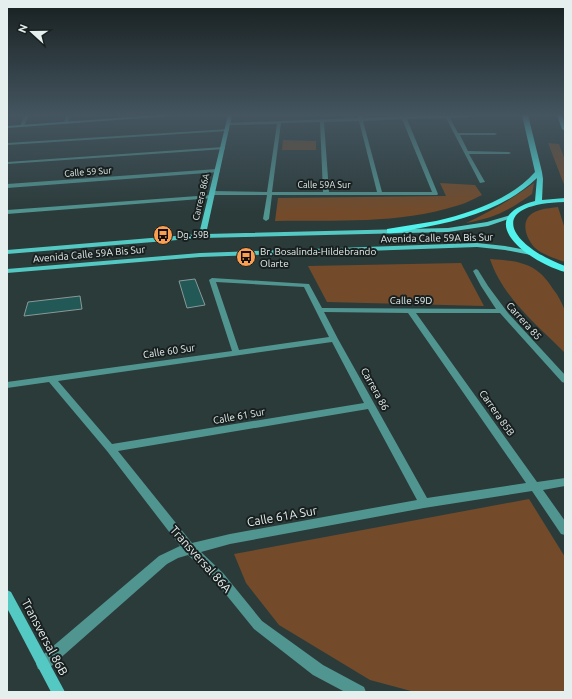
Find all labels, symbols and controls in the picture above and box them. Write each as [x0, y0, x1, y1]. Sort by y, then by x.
north arrow [12, 12, 52, 52]
text: N [16, 22, 30, 34]
street label: Calle 59 Sur [64, 165, 113, 179]
street label: Carrera 86A [191, 172, 211, 222]
street label: Calle 59A Sur [297, 180, 351, 190]
bus stop icon: Dg. 59B [152, 224, 174, 246]
place label: Dg. 59B [177, 230, 209, 240]
street label: Avenida Calle 59A Bis Sur [381, 232, 494, 244]
street label: Avenida Calle 59A Bis Sur [32, 244, 146, 264]
bus stop icon: Br. Bosalinda-Hildebrando Olarte [235, 246, 257, 268]
place label: Br. Bosalinda-Hildebrando Olarte [260, 246, 376, 269]
street label: Calle 59D [390, 295, 432, 306]
street label: Carrera 85 [504, 300, 544, 342]
street label: Calle 60 Sur [142, 342, 196, 360]
street label: Carrera 86 [359, 366, 391, 412]
street label: Carrera 85B [477, 388, 517, 438]
street label: Calle 61 Sur [212, 406, 266, 426]
street label: Calle 61A Sur [246, 503, 319, 529]
street label: Transversal 86A [168, 523, 234, 595]
street label: Transversal 86B [19, 597, 71, 677]

